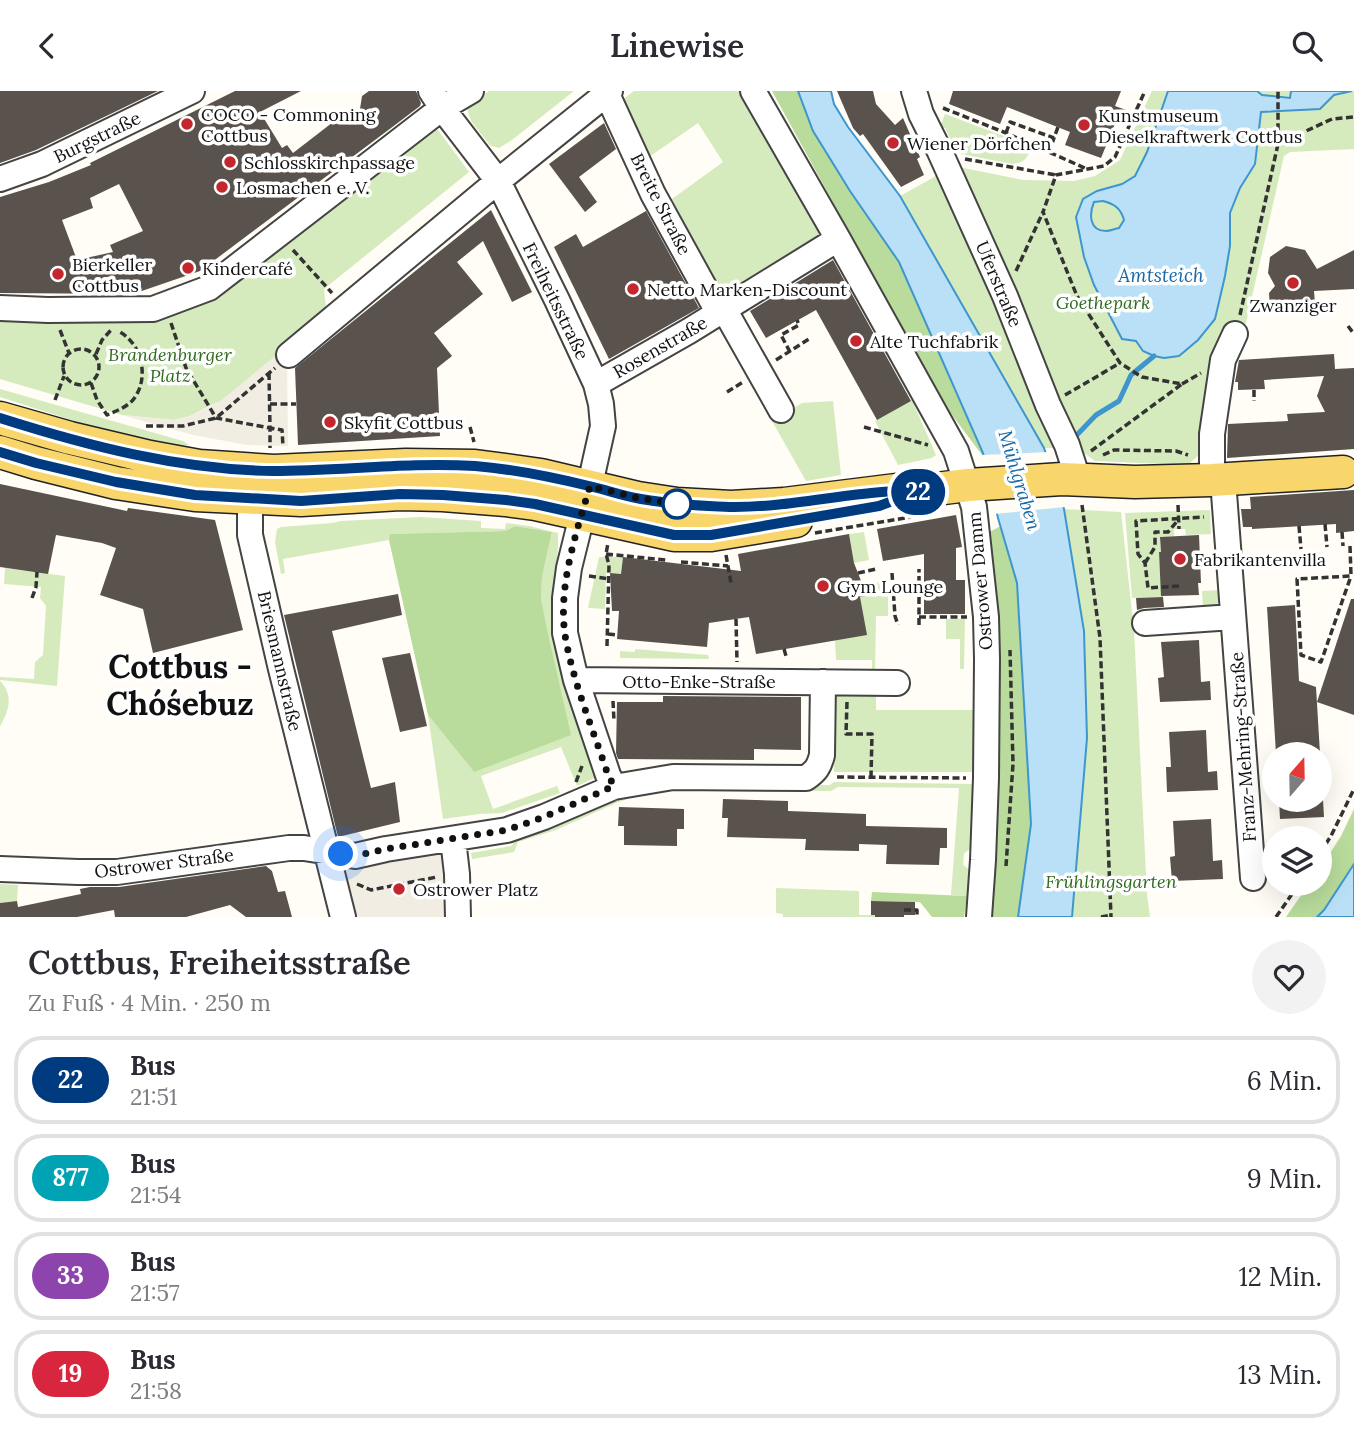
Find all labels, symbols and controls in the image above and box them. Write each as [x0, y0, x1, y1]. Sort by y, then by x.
text: Linewise [610, 25, 744, 66]
icon: back [28, 27, 66, 65]
icon: search [1288, 27, 1326, 65]
place label: COCO - Commoning Cottbus [201, 103, 377, 147]
place label: Kunstmuseum Dieselkraftwerk Cottbus [1098, 104, 1302, 148]
street label: Burgstraße [50, 106, 144, 168]
marker: COCO - Commoning Cottbus [179, 116, 195, 132]
marker: Kunstmuseum Dieselkraftwerk Cottbus [1076, 117, 1092, 133]
place label: Wiener Dörfchen [907, 132, 1051, 155]
marker: Wiener Dörfchen [885, 135, 901, 151]
street label: Breite Straße [625, 149, 697, 259]
place label: Schlosskirchpassage [244, 151, 415, 174]
marker: Schlosskirchpassage [222, 154, 238, 170]
place label: Losmachen e. V. [236, 176, 370, 199]
marker: Losmachen e. V. [214, 179, 230, 195]
street label: Uferstraße [971, 238, 1027, 331]
street label: Freiheitsstraße [518, 239, 594, 364]
place label: Bierkeller Cottbus [72, 253, 152, 297]
place label: Kindercafé [202, 257, 293, 280]
marker: Kindercafé [180, 260, 196, 276]
water label: Amtsteich [1117, 263, 1204, 287]
marker: Bierkeller Cottbus [50, 266, 66, 282]
marker: Zwanziger [1285, 275, 1301, 291]
place label: Netto Marken-Discount [647, 278, 847, 301]
marker: Netto Marken-Discount [625, 281, 641, 297]
park label: Goethepark [1056, 291, 1150, 314]
place label: Zwanziger [1250, 294, 1337, 317]
street label: Rosenstraße [609, 311, 711, 383]
place label: Alte Tuchfabrik [869, 330, 999, 353]
marker: Alte Tuchfabrik [848, 333, 864, 349]
park label: Brandenburger Platz [108, 343, 233, 387]
place label: Skyfit Cottbus [344, 411, 463, 434]
marker: Skyfit Cottbus [322, 414, 338, 430]
water label: Mühlgraben [993, 427, 1047, 533]
line badge: 22 [886, 469, 950, 515]
text: 22 [905, 476, 931, 507]
unlabelled marker [662, 489, 692, 519]
street label: Ostrower Damm [962, 511, 998, 651]
place label: Fabrikantenvilla [1194, 548, 1326, 571]
marker: Fabrikantenvilla [1172, 551, 1188, 567]
place label: Gym Lounge [837, 575, 943, 598]
marker: Gym Lounge [815, 578, 831, 594]
street label: Briesmannstraße [253, 589, 307, 734]
district label: Cottbus - Chóśebuz [106, 646, 254, 724]
street label: Franz-Mehring-Straße [1225, 651, 1261, 843]
street label: Otto-Enke-Straße [622, 670, 776, 693]
north arrow [1262, 742, 1332, 812]
map controls [1262, 742, 1332, 896]
button: layers [1262, 826, 1332, 896]
your location [323, 836, 358, 871]
street label: Ostrower Straße [93, 843, 235, 883]
park label: Frühlingsgarten [1045, 870, 1177, 893]
place label: Ostrower Platz [413, 878, 538, 901]
marker: Ostrower Platz [391, 881, 407, 897]
button: heart [1252, 940, 1326, 1014]
text: Cottbus, Freiheitsstraße [28, 941, 411, 983]
text: Zu Fuß · 4 Min. · 250 m [28, 988, 271, 1017]
text: Bus [130, 1049, 176, 1082]
text: 22 [58, 1064, 83, 1095]
text: 6 Min. [1247, 1064, 1322, 1097]
text: 21:51 [130, 1082, 177, 1111]
text: Bus [130, 1147, 176, 1180]
text: 877 [52, 1162, 89, 1193]
text: 9 Min. [1247, 1162, 1322, 1195]
text: 21:54 [130, 1180, 181, 1209]
text: Bus [130, 1245, 176, 1278]
text: 33 [57, 1260, 84, 1291]
text: 12 Min. [1238, 1260, 1322, 1293]
text: 21:57 [130, 1278, 180, 1307]
text: Bus [130, 1343, 176, 1376]
text: 19 [59, 1358, 82, 1389]
text: 13 Min. [1238, 1358, 1322, 1391]
text: 21:58 [130, 1376, 182, 1405]

